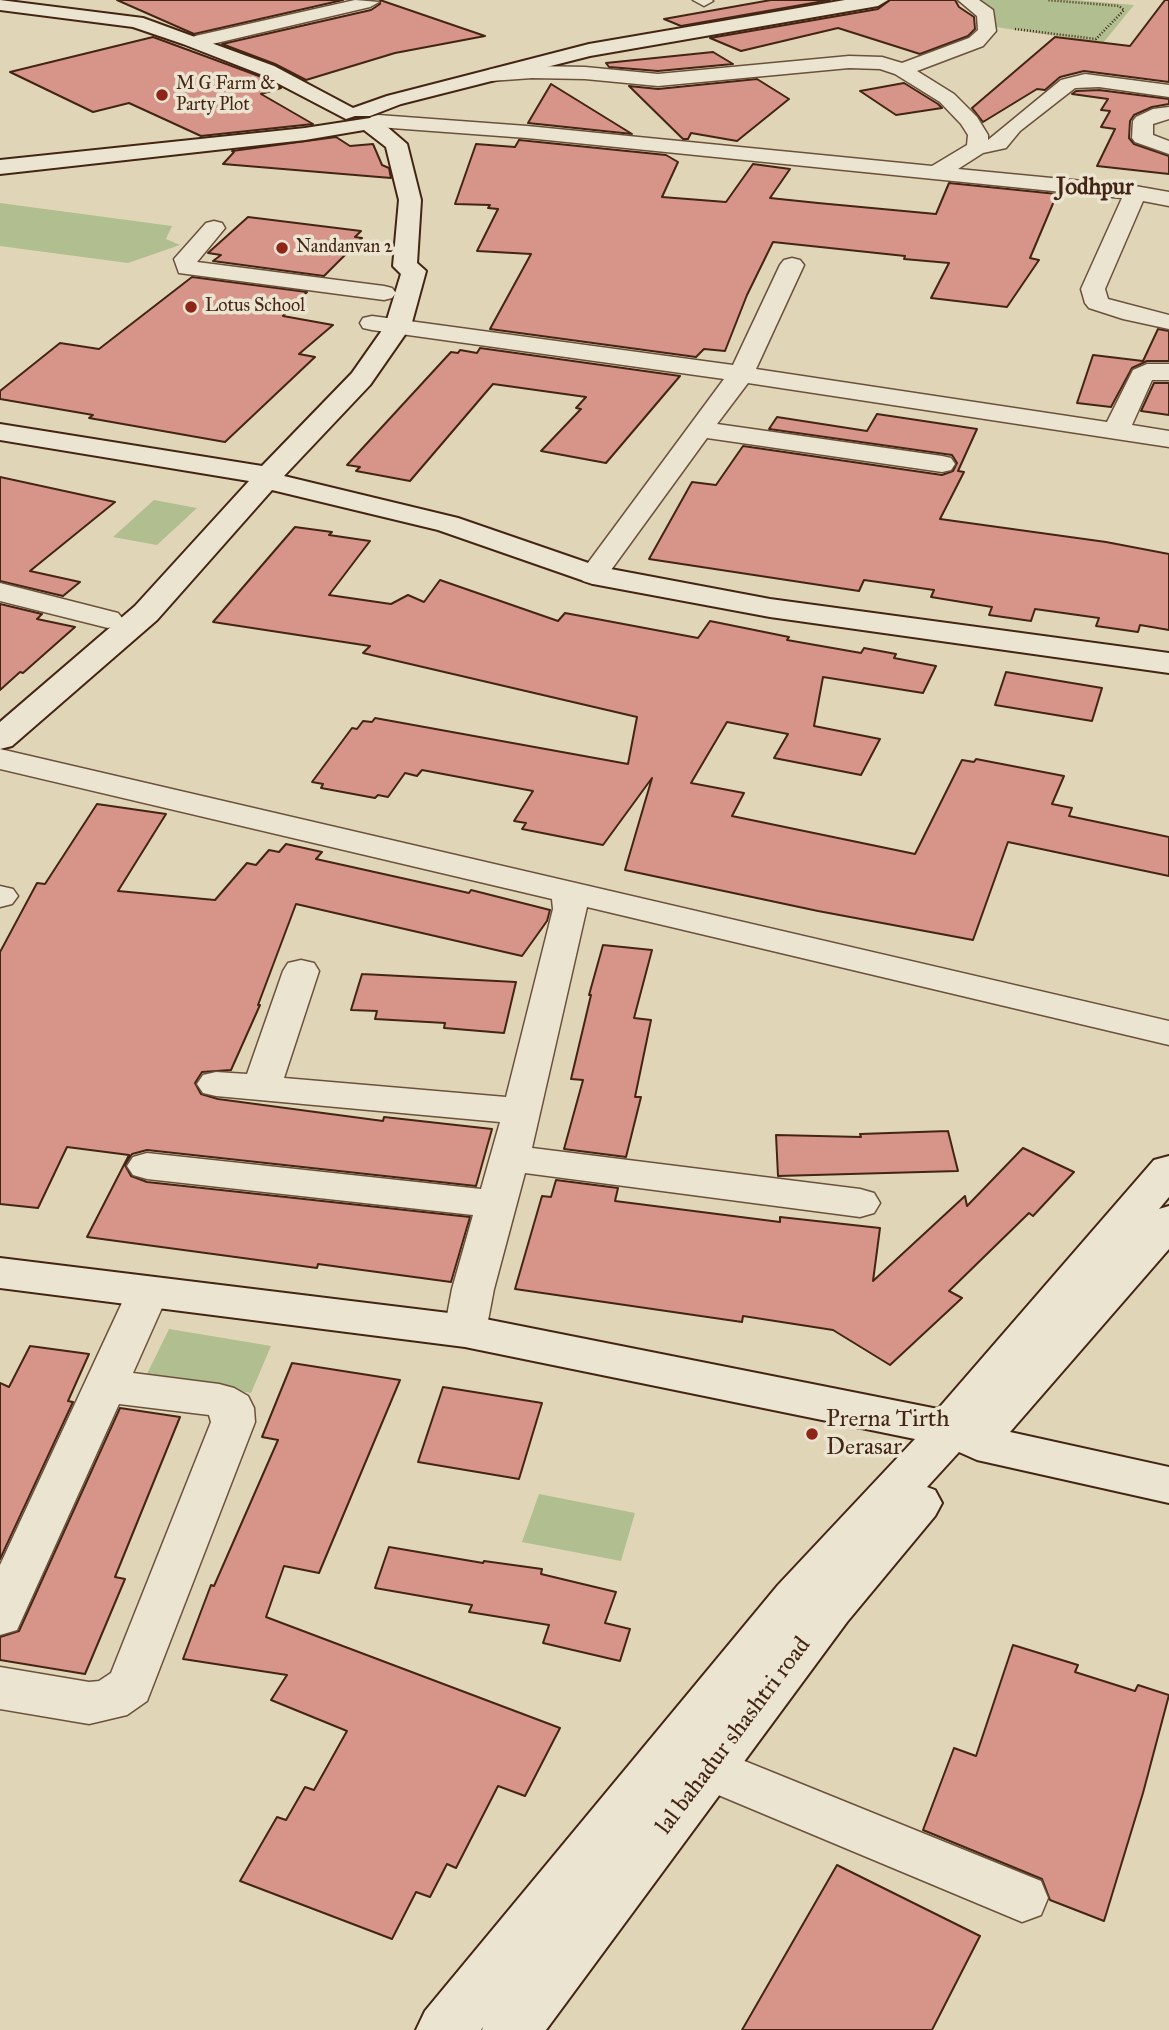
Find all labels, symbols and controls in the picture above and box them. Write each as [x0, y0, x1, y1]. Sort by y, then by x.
place label: M G Farm & Party Plot [176, 74, 275, 116]
marker: M G Farm & Party Plot [154, 87, 170, 103]
district label: Jodhpur [1056, 174, 1134, 202]
place label: Nandanvan 2 [296, 237, 393, 259]
marker: Nandanvan 2 [274, 240, 290, 256]
place label: Lotus School [205, 296, 305, 318]
marker: Lotus School [183, 299, 199, 315]
place label: Prerna Tirth Derasar [826, 1406, 950, 1462]
marker: Prerna Tirth Derasar [804, 1426, 820, 1442]
street label: lal bahadur shashtri road [650, 1632, 818, 1840]

